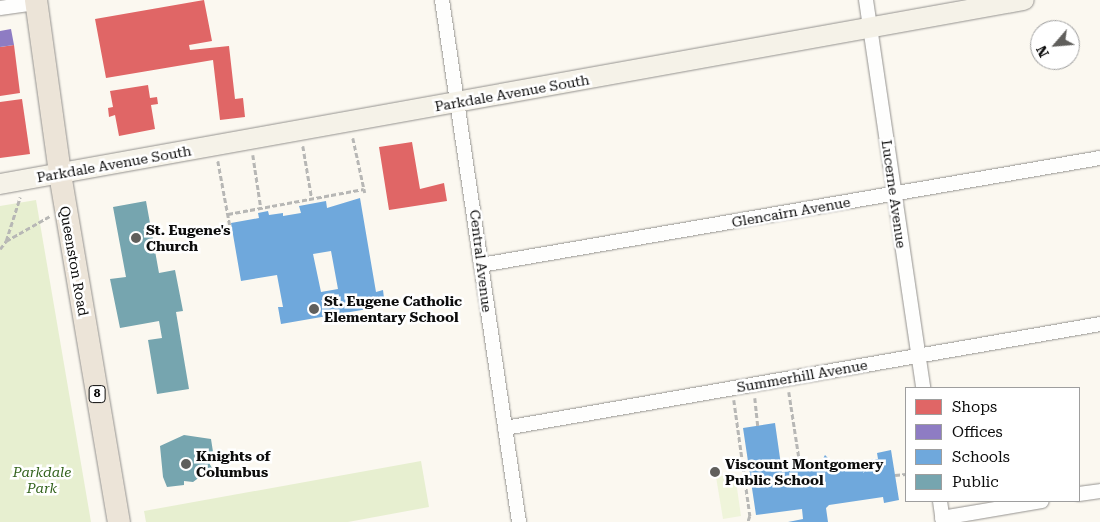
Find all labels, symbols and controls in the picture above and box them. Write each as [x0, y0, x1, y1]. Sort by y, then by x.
north arrow [1030, 20, 1080, 70]
text: N [1033, 43, 1052, 60]
street label: Parkdale Avenue South [433, 71, 591, 115]
street label: Lucerne Avenue [878, 139, 910, 249]
street label: Parkdale Avenue South [35, 142, 193, 186]
street label: Glencairn Avenue [730, 193, 852, 231]
street label: Queenston Road [56, 205, 92, 317]
street label: Central Avenue [466, 209, 496, 313]
place label: St. Eugene's Church [146, 222, 231, 254]
marker: St. Eugene's Church [130, 232, 142, 244]
place label: St. Eugene Catholic Elementary School [324, 293, 462, 326]
marker: St. Eugene Catholic Elementary School [308, 303, 320, 315]
street label: Summerhill Avenue [735, 356, 869, 396]
road number: 8 [88, 384, 106, 404]
legend [905, 387, 1080, 502]
text: Shops [952, 398, 997, 416]
text: Offices [952, 423, 1003, 441]
place label: Knights of Columbus [196, 448, 271, 481]
text: Schools [952, 448, 1010, 466]
place label: Viscount Montgomery Public School [725, 456, 884, 488]
marker: Knights of Columbus [180, 458, 192, 470]
park label: Parkdale Park [13, 464, 71, 497]
marker: Viscount Montgomery Public School [709, 466, 721, 478]
text: Public [952, 473, 999, 491]

